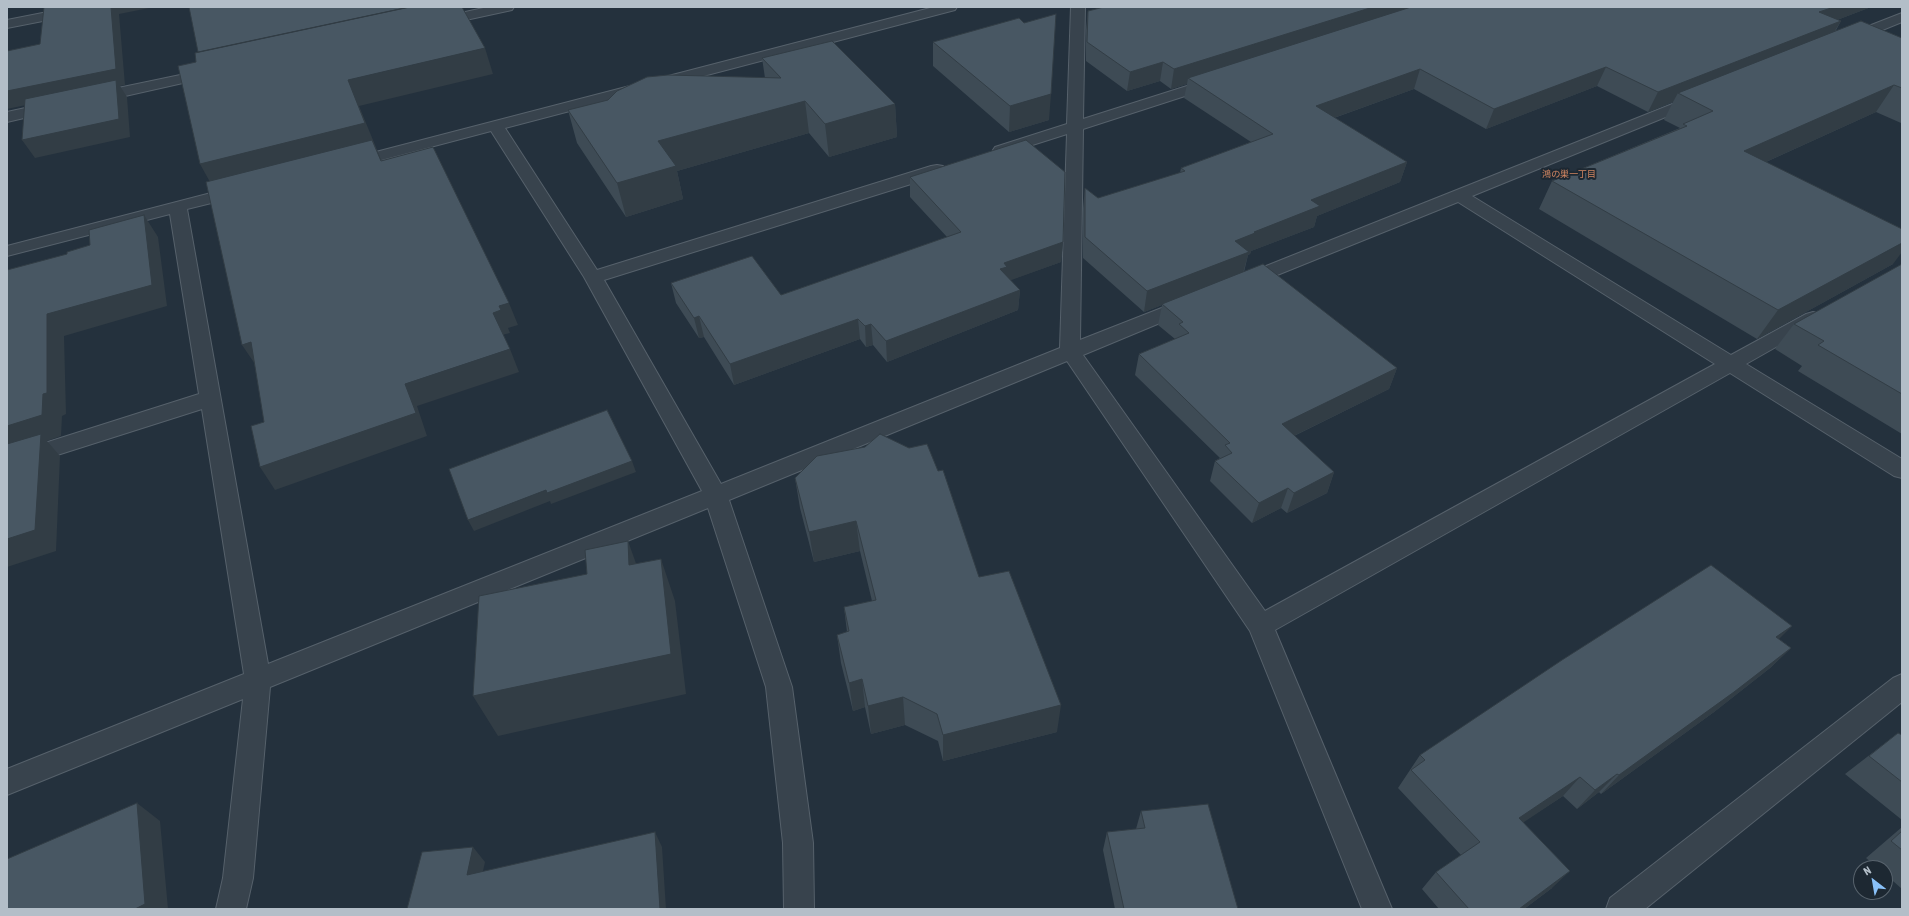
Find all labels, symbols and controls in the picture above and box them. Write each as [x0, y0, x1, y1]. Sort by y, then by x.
district label: 鴻の巣一丁目 [1542, 169, 1596, 179]
north arrow [1853, 860, 1893, 900]
text: N [1861, 864, 1873, 877]

